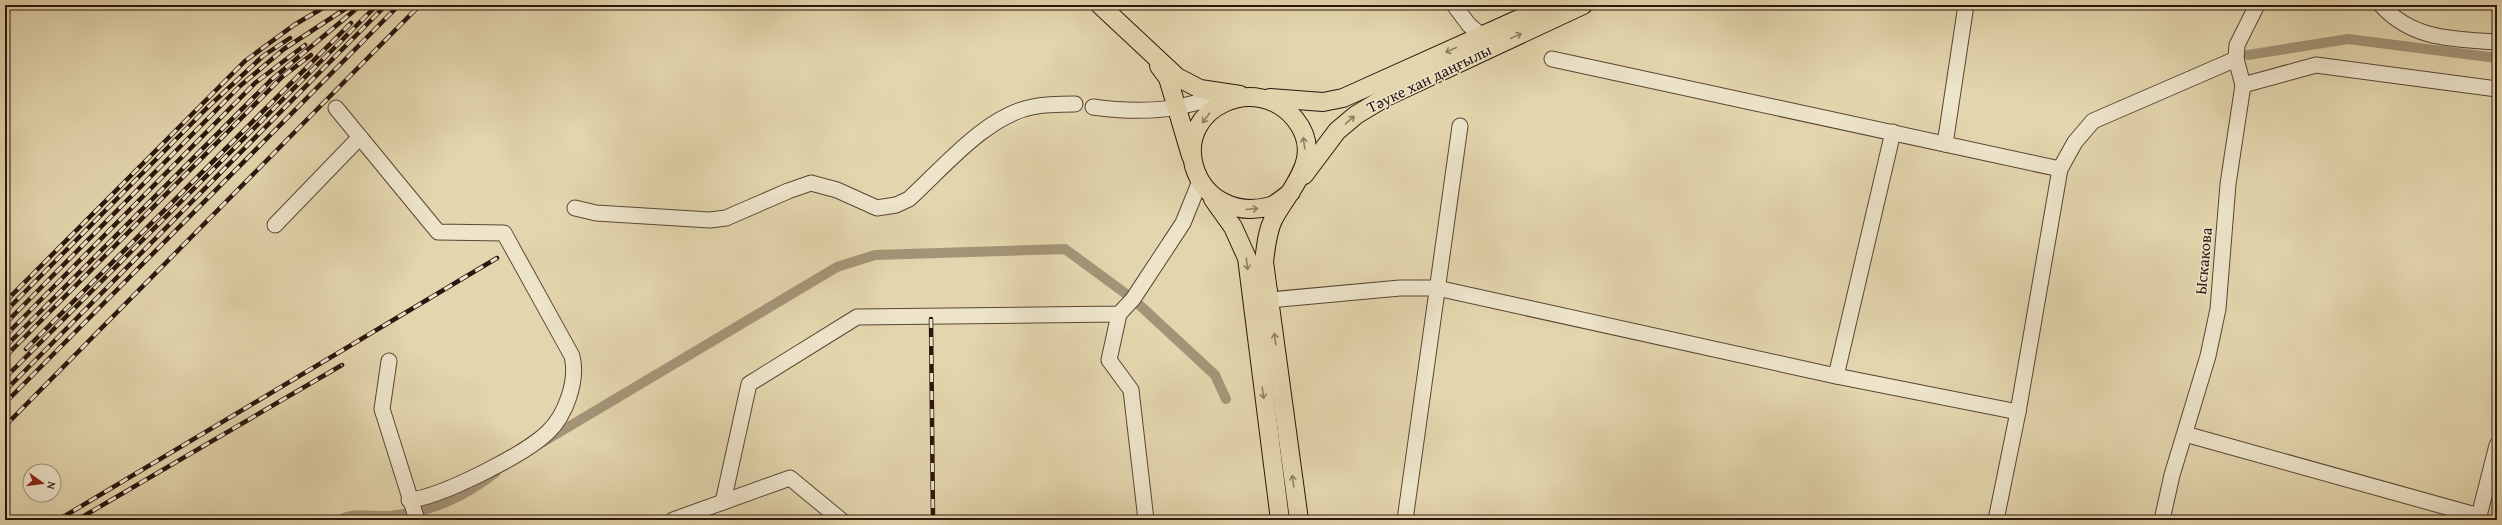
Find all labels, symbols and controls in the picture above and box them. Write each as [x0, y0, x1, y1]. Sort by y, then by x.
one-way arrow [1510, 32, 1522, 39]
street label: Тәуке хан даңғылы [1362, 37, 1496, 119]
one-way arrow [1446, 47, 1458, 54]
one-way arrow [1201, 113, 1210, 124]
one-way arrow [1345, 115, 1356, 124]
one-way arrow [1300, 137, 1308, 150]
one-way arrow [1245, 205, 1258, 212]
street label: Ыскакова [2188, 226, 2218, 296]
one-way arrow [1243, 257, 1251, 270]
one-way arrow [1271, 333, 1278, 346]
one-way arrow [1259, 386, 1267, 399]
north arrow [22, 463, 62, 503]
one-way arrow [1290, 475, 1297, 488]
text: N [43, 480, 60, 492]

